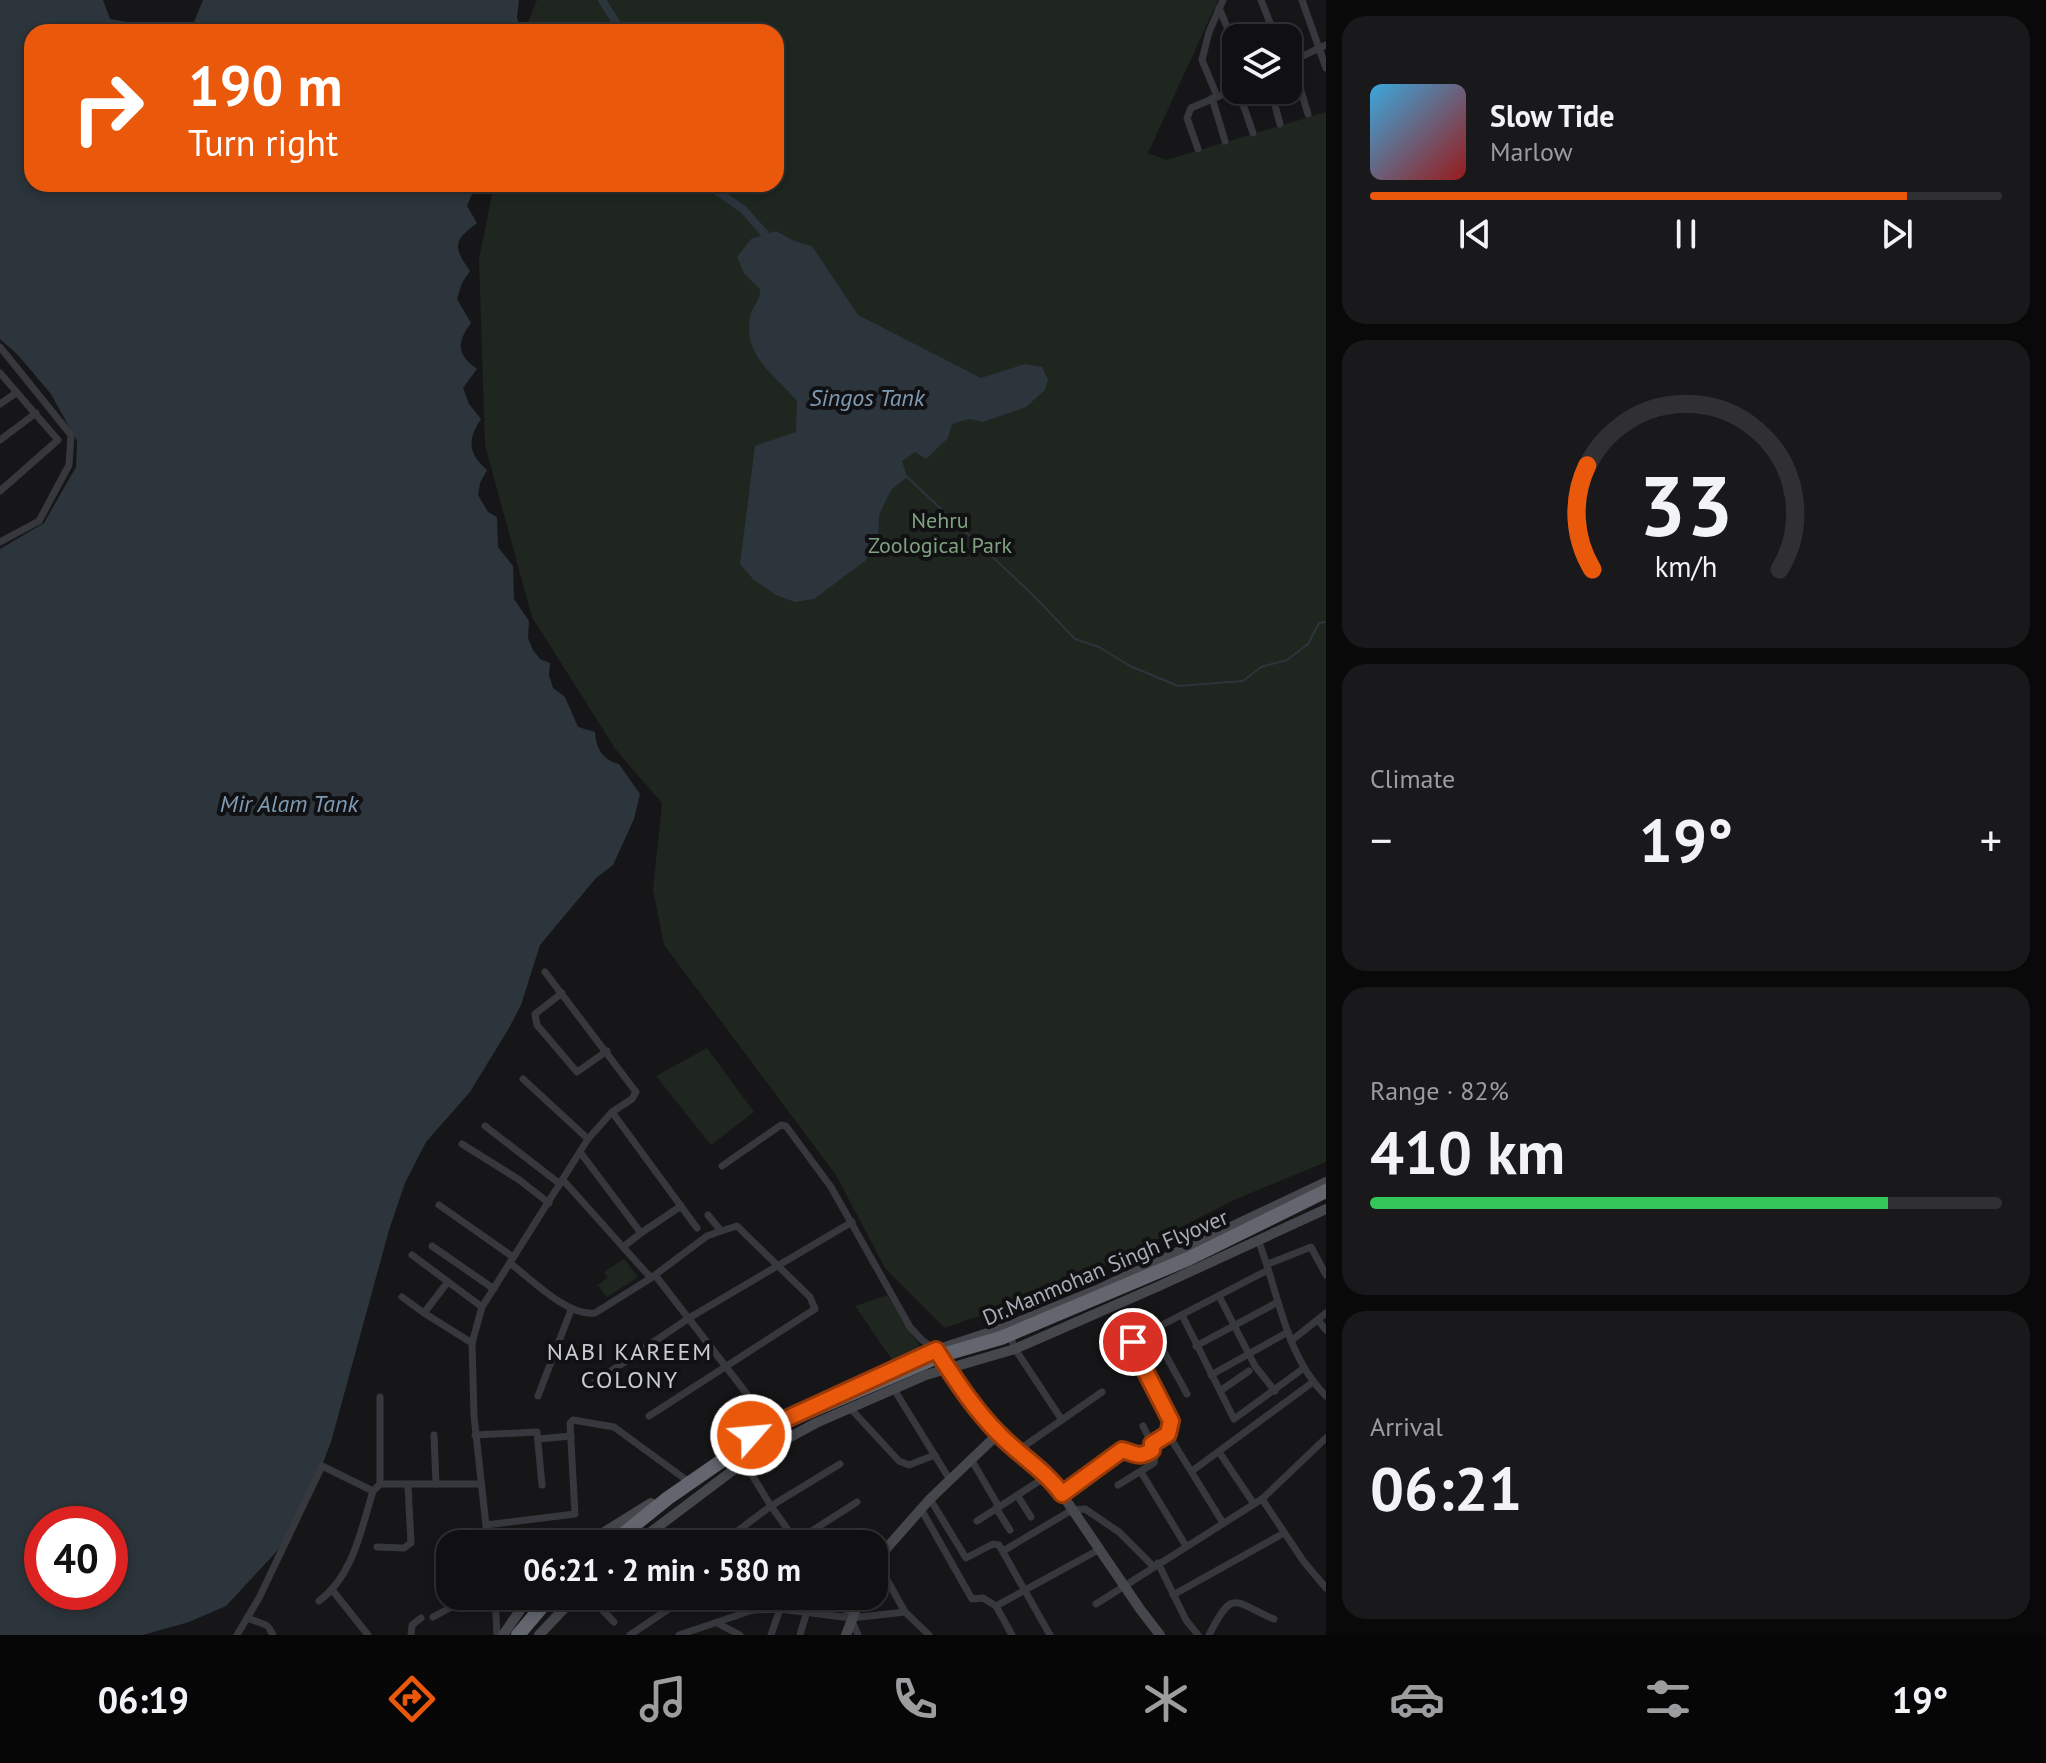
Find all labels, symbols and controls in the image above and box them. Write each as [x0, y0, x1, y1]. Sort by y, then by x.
map controls [1222, 24, 1302, 104]
button: layers [1222, 24, 1302, 104]
text: 190 m [188, 49, 343, 121]
icon: right [56, 56, 160, 160]
text: Slow Tide [1490, 96, 1615, 135]
text: Turn right [188, 119, 338, 166]
text: Marlow [1490, 135, 1573, 168]
icon: previous [1453, 212, 1497, 256]
icon: pause [1664, 212, 1708, 256]
icon: next [1875, 212, 1919, 256]
water label: Singos Tank [809, 382, 926, 413]
text: 33 [1639, 450, 1733, 558]
park label: Nehru Zoological Park [868, 506, 1012, 559]
text: km/h [1655, 548, 1717, 585]
text: Climate [1370, 762, 1455, 795]
water label: Mir Alam Tank [220, 788, 359, 819]
text: 19° [1639, 801, 1733, 879]
text: − [1370, 811, 1392, 868]
text: + [1980, 811, 2002, 868]
text: Range · 82% [1370, 1074, 1509, 1107]
text: 410 km [1370, 1113, 1565, 1191]
street label: Dr.Manmohan Singh Flyover [978, 1202, 1232, 1331]
pin [1099, 1308, 1167, 1376]
icon: arrive [1111, 1320, 1155, 1364]
district label: NABI KAREEM COLONY [547, 1336, 713, 1395]
position arrow [709, 1393, 793, 1477]
text: Arrival [1370, 1410, 1443, 1443]
text: 06:21 [1370, 1449, 1522, 1527]
speed limit sign: 40 [24, 1506, 128, 1610]
text: 06:21 · 2 min · 580 m [523, 1550, 801, 1589]
icon: directions [384, 1671, 440, 1727]
icon: music [635, 1671, 691, 1727]
icon: phone [887, 1671, 943, 1727]
icon: climate [1138, 1671, 1194, 1727]
icon: car [1389, 1671, 1445, 1727]
icon: filters [1640, 1671, 1696, 1727]
text: 06:19 [98, 1676, 189, 1723]
text: 19° [1892, 1676, 1948, 1723]

